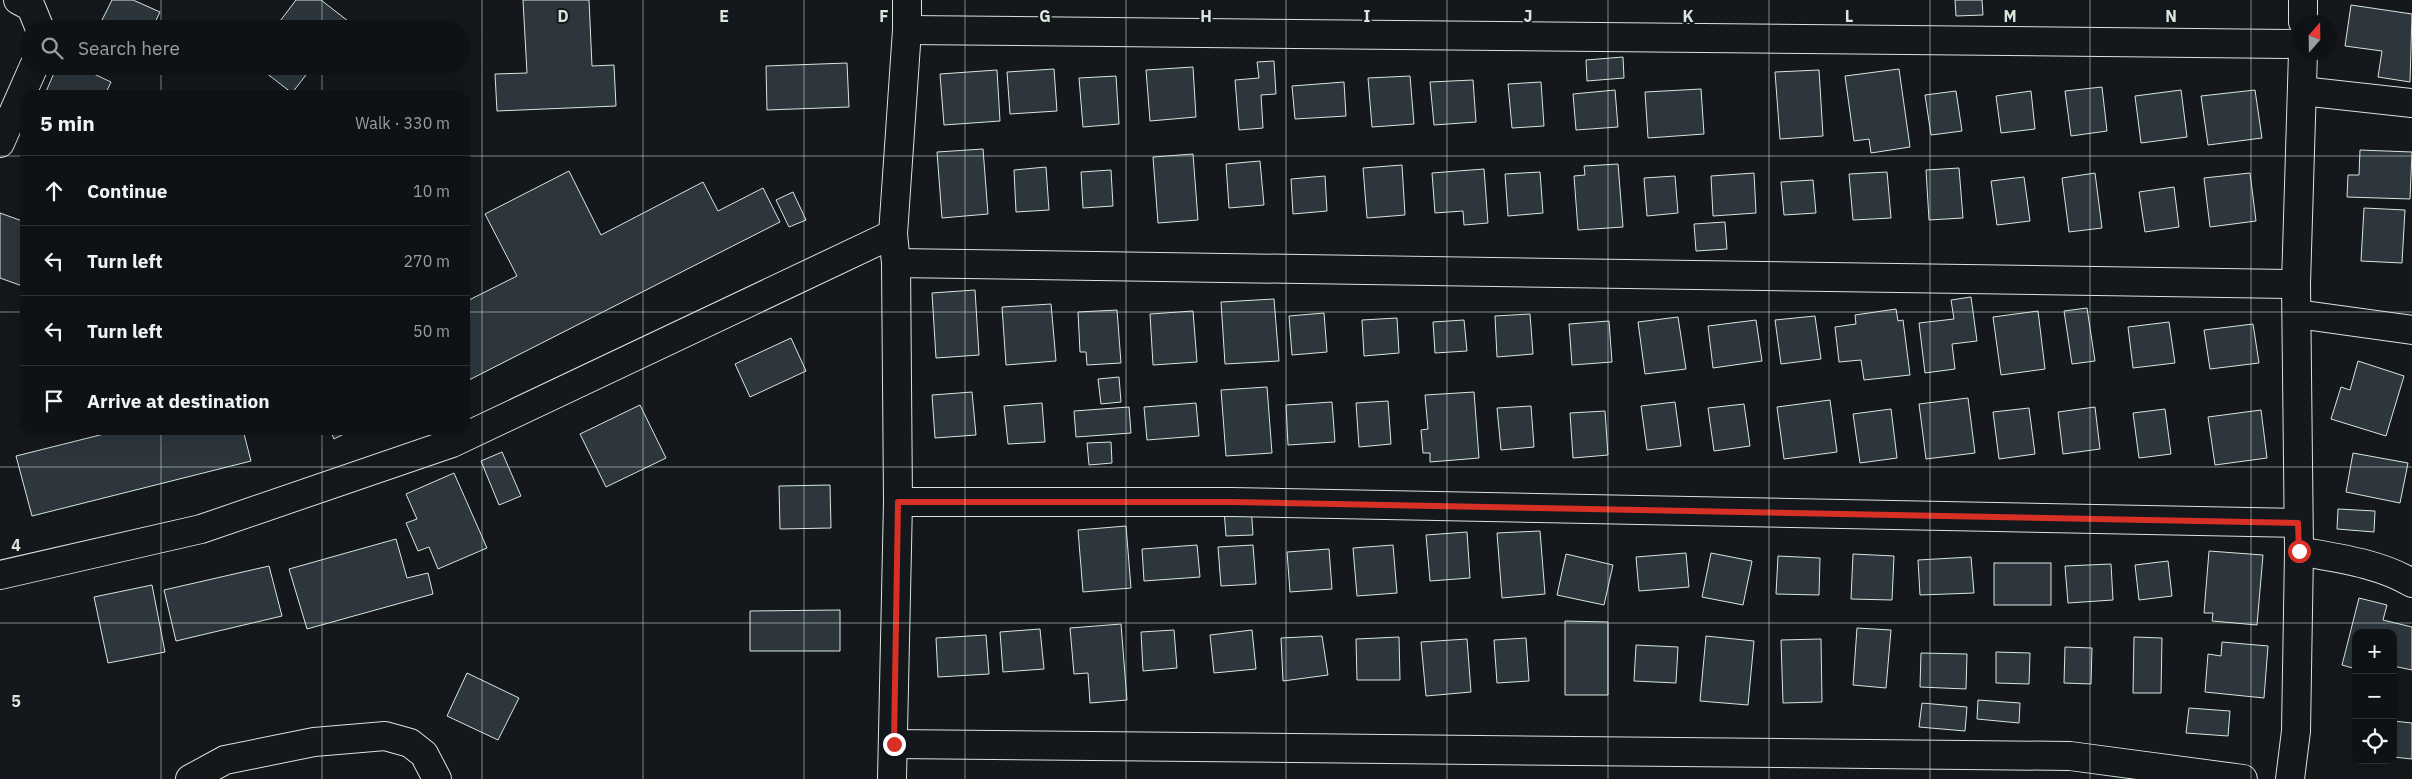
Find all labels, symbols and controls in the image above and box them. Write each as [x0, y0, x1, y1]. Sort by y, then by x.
text: D [557, 6, 569, 26]
text: E [719, 6, 729, 26]
text: F [879, 6, 889, 26]
text: G [1039, 6, 1051, 26]
text: H [1200, 6, 1212, 26]
text: I [1364, 6, 1371, 26]
text: J [1524, 6, 1532, 26]
text: K [1682, 6, 1694, 26]
text: L [1845, 6, 1853, 26]
text: M [2003, 6, 2017, 26]
text: N [2165, 6, 2177, 26]
north arrow [2292, 15, 2337, 60]
search box [20, 20, 470, 75]
icon: search [38, 34, 66, 62]
text: Search here [78, 36, 180, 60]
text: 5 min [40, 109, 95, 137]
text: Walk · 330 m [355, 113, 450, 133]
icon: ahead [40, 177, 68, 205]
text: Continue [87, 179, 167, 203]
text: 10 m [413, 181, 450, 201]
icon: left [40, 247, 68, 275]
text: Turn left [87, 249, 163, 273]
text: 270 m [403, 251, 450, 271]
icon: left [40, 317, 68, 345]
text: Turn left [87, 319, 163, 343]
text: 50 m [413, 321, 450, 341]
icon: arrive [40, 387, 68, 415]
text: Arrive at destination [87, 389, 270, 413]
text: 4 [11, 535, 21, 555]
route start [2288, 540, 2311, 563]
map controls [2352, 629, 2397, 764]
button: + [2352, 629, 2397, 674]
button: − [2352, 674, 2397, 719]
text: 5 [11, 691, 21, 711]
button: locate [2352, 719, 2397, 764]
route end [883, 733, 906, 756]

